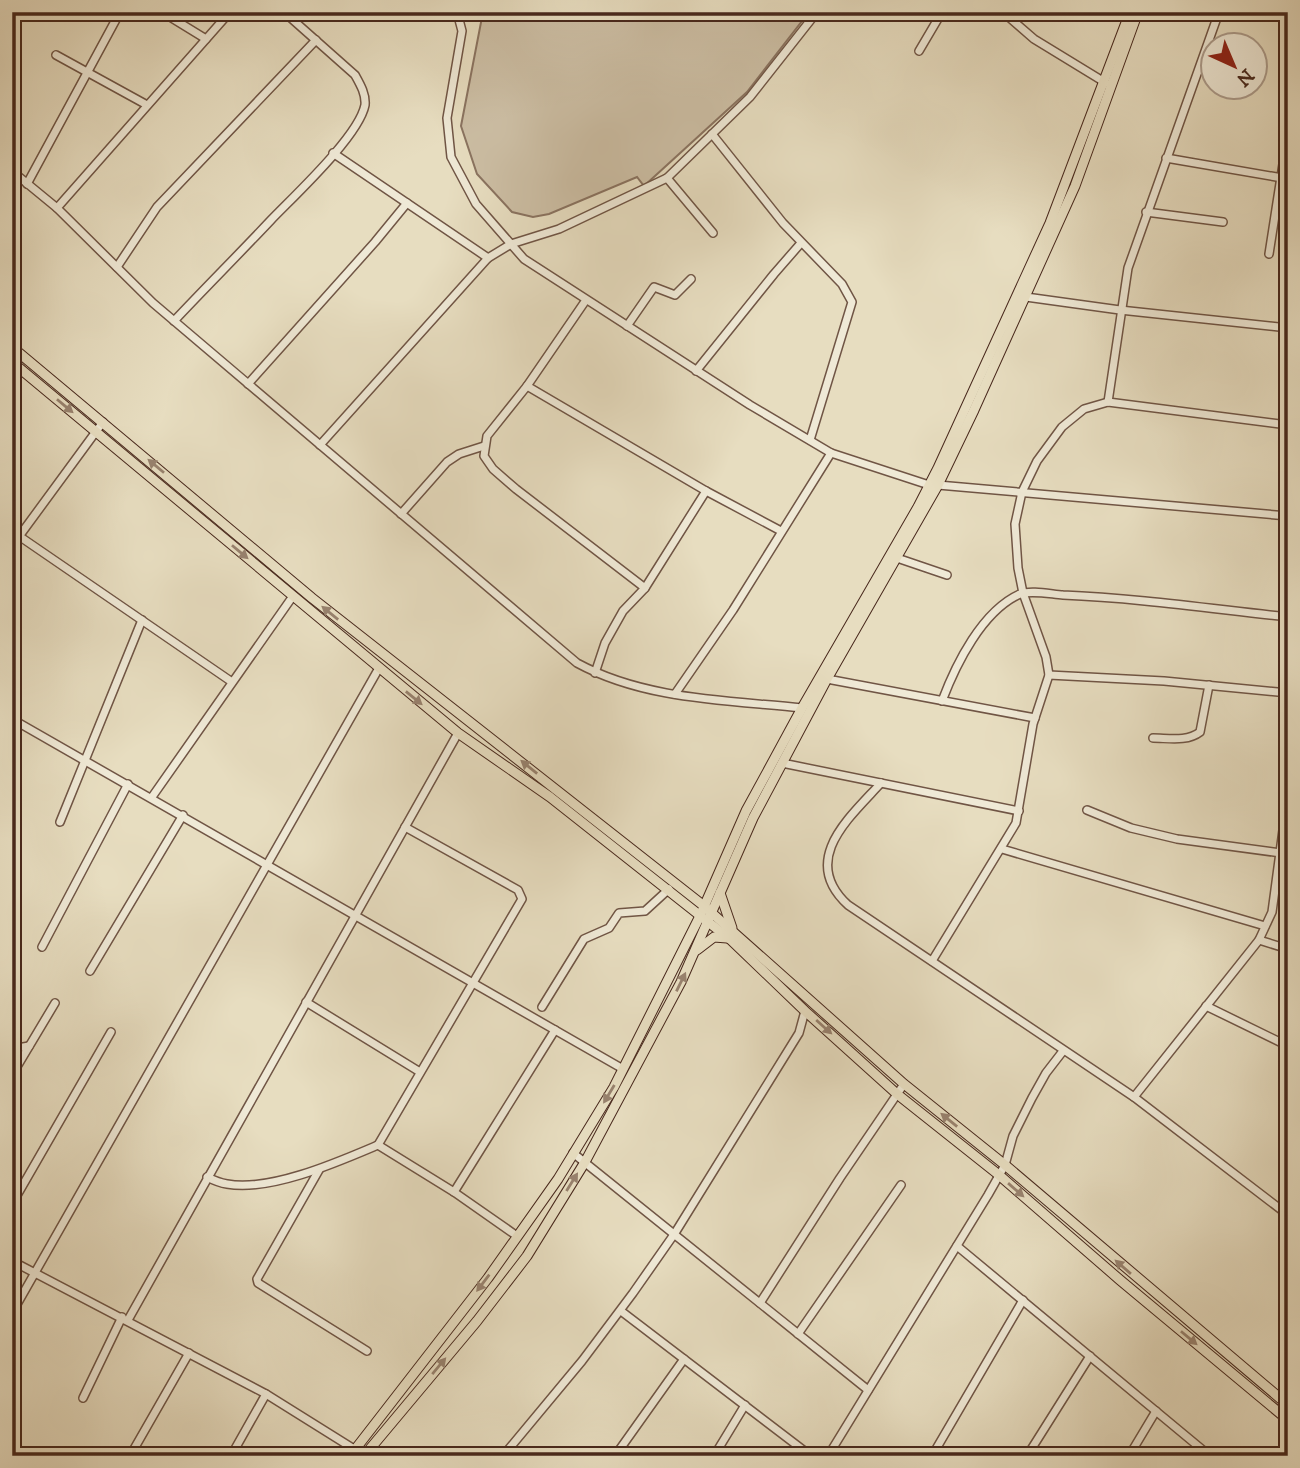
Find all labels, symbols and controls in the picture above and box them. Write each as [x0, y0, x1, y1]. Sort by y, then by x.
north arrow [1198, 32, 1268, 102]
text: N [1231, 63, 1258, 91]
one-way arrow [56, 398, 73, 413]
one-way arrow [147, 459, 165, 474]
one-way arrow [230, 544, 248, 559]
one-way arrow [321, 606, 339, 620]
one-way arrow [404, 690, 422, 705]
one-way arrow [520, 760, 538, 775]
one-way arrow [675, 972, 687, 992]
one-way arrow [815, 1019, 833, 1035]
one-way arrow [603, 1084, 616, 1103]
one-way arrow [941, 1113, 958, 1128]
one-way arrow [566, 1173, 579, 1192]
one-way arrow [1007, 1182, 1025, 1198]
one-way arrow [1114, 1259, 1132, 1275]
one-way arrow [477, 1274, 491, 1292]
one-way arrow [1180, 1330, 1198, 1345]
one-way arrow [431, 1357, 446, 1374]

